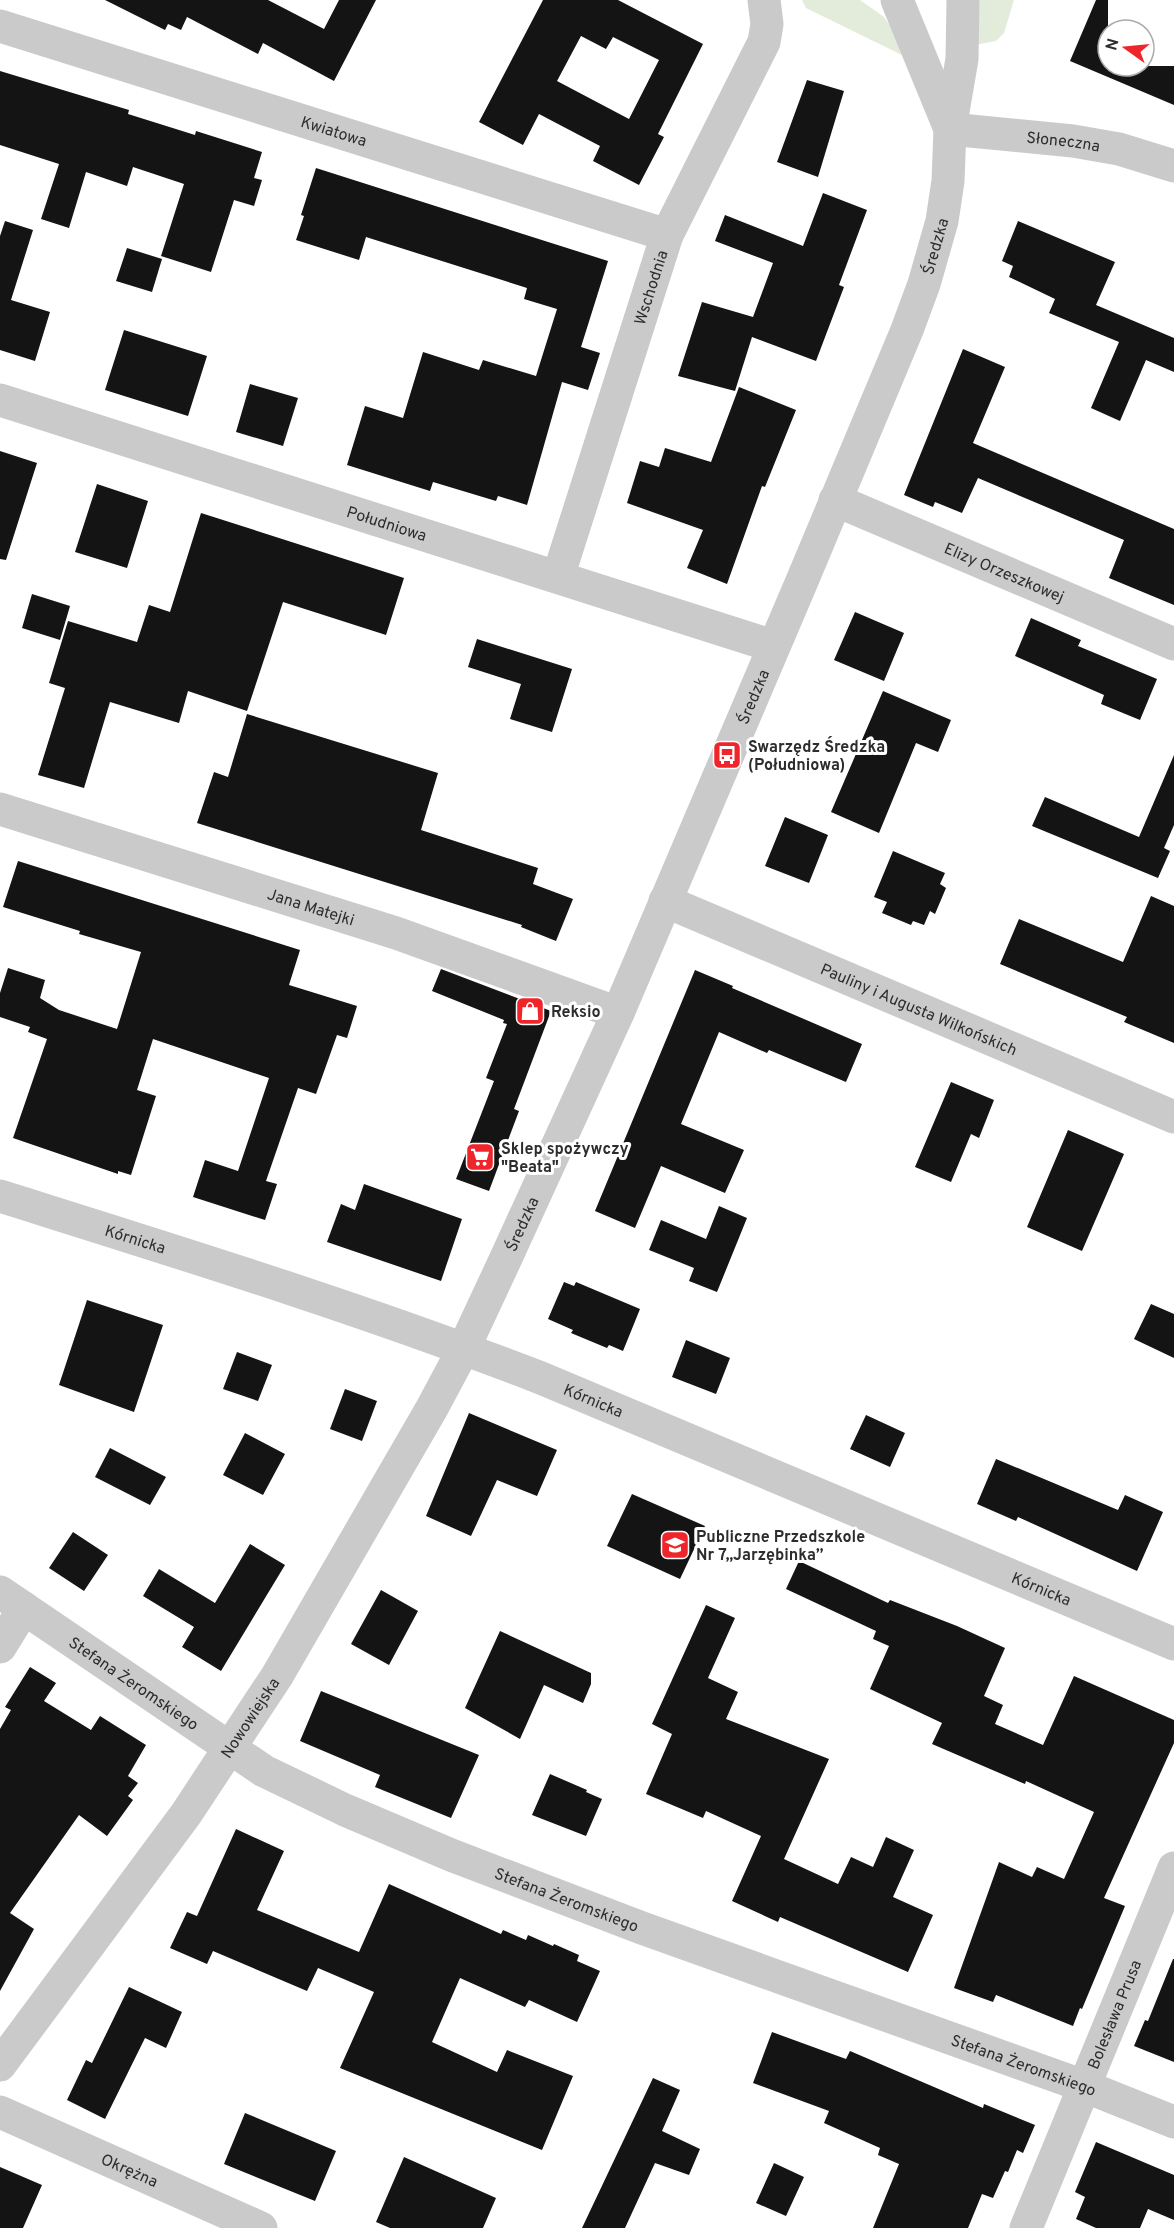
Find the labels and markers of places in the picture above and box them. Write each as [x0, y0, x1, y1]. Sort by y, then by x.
place label: Swarzędz Średzka (Południowa) [748, 736, 885, 776]
bus stop icon: Swarzędz Średzka (Południowa) [711, 739, 743, 771]
shop icon: Reksio [514, 995, 546, 1027]
place label: Reksio [551, 1003, 601, 1023]
place label: Sklep spożywczy "Beata" [501, 1140, 629, 1178]
supermarket icon: Sklep spożywczy "Beata" [464, 1141, 496, 1173]
place label: Publiczne Przedszkole Nr 7„Jarzębinka” [696, 1528, 865, 1566]
school or university icon: Publiczne Przedszkole Nr 7„Jarzębinka” [659, 1529, 691, 1561]

